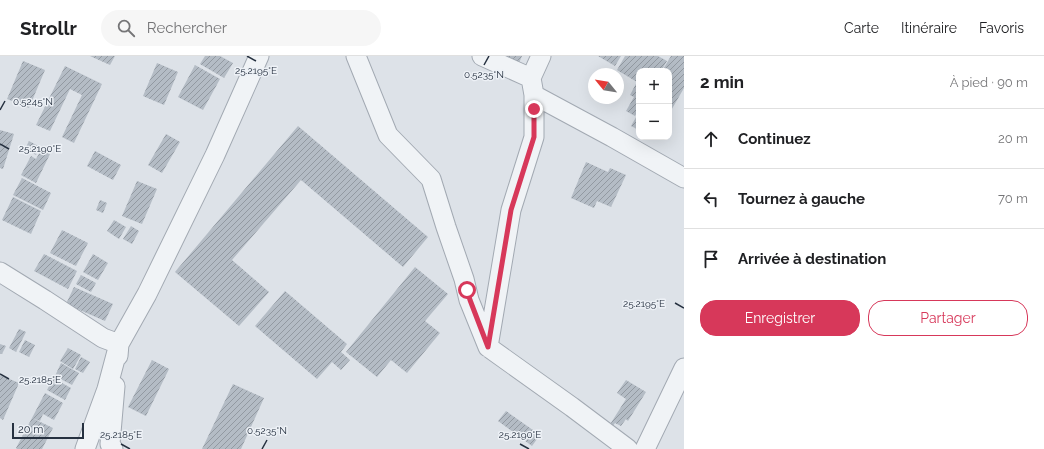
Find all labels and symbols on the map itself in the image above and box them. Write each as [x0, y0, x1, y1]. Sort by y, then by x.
text: 25.2195°E [235, 65, 277, 76]
north arrow [588, 68, 624, 104]
text: 0.5235°N [464, 69, 504, 80]
text: 0.5245°N [13, 96, 53, 107]
route end [525, 100, 543, 118]
text: 25.2190°E [19, 143, 61, 154]
route start [458, 281, 476, 299]
text: 25.2195°E [623, 298, 665, 309]
text: 25.2185°E [19, 374, 61, 385]
scale bar [12, 421, 84, 440]
text: 0.5235°N [247, 425, 287, 436]
text: 25.2185°E [100, 429, 142, 440]
text: 25.2190°E [499, 429, 541, 440]

